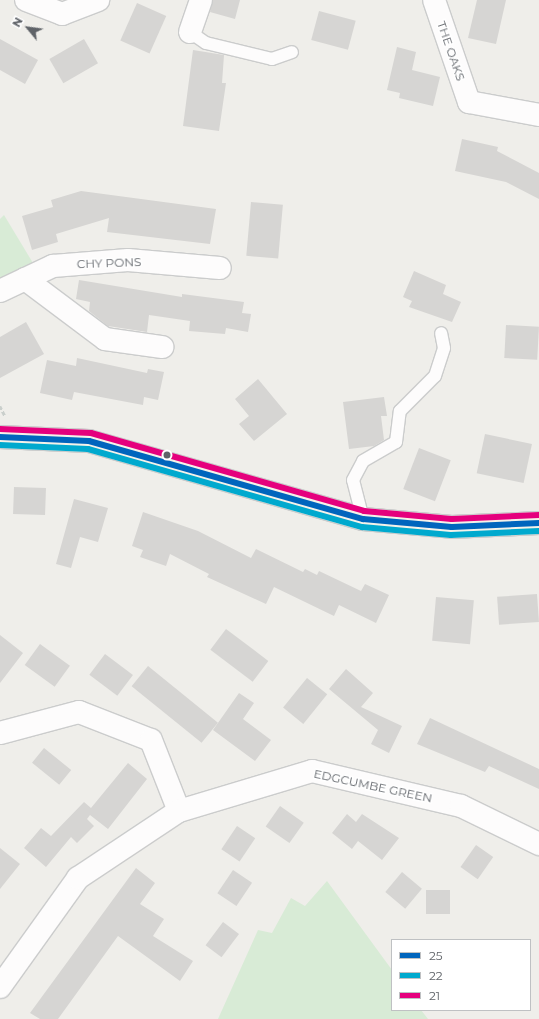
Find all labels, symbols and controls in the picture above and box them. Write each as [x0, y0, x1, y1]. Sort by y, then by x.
north arrow [8, 8, 48, 48]
text: N [9, 15, 26, 29]
street label: THE OAKS [434, 19, 468, 83]
street label: CHY PONS [76, 255, 142, 271]
unlabelled marker [162, 450, 172, 460]
street label: EDGCUMBE GREEN [312, 766, 434, 806]
legend [391, 939, 531, 1011]
text: 25 [429, 948, 443, 963]
text: 22 [429, 968, 443, 983]
text: 21 [429, 988, 440, 1003]

